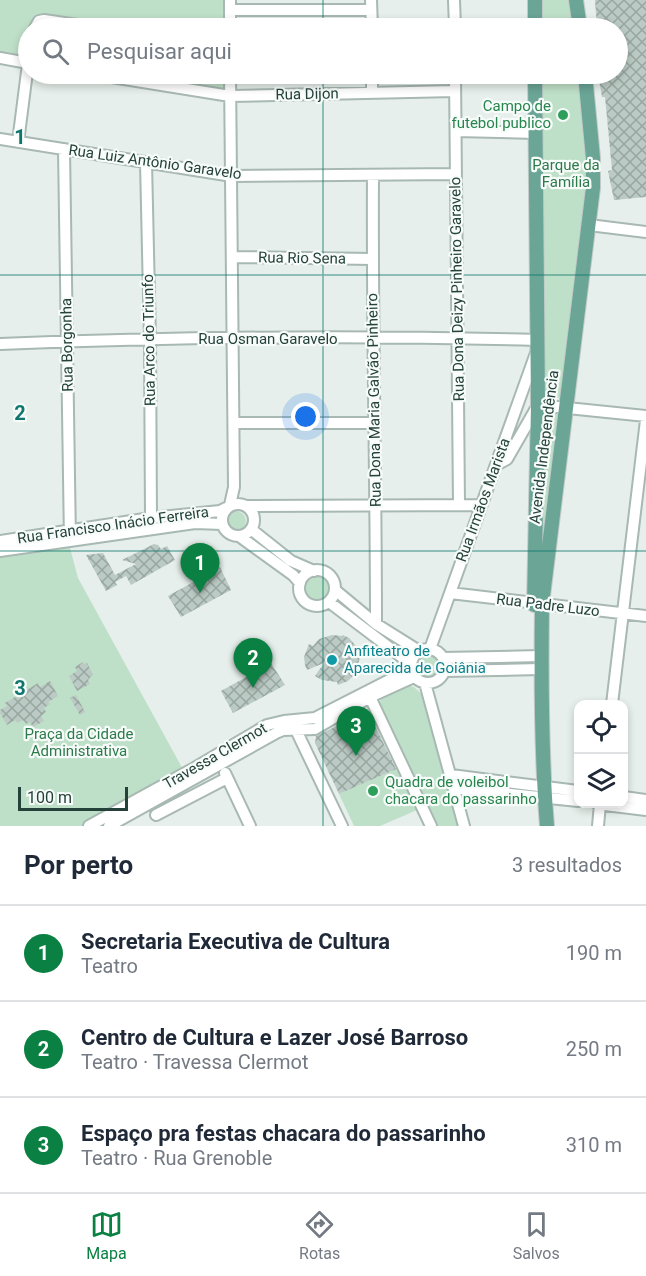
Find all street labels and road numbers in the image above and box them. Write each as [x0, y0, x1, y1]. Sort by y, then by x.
street label: Rua Dijon [275, 84, 339, 104]
street label: Rua Luiz Antônio Garavelo [67, 141, 243, 183]
street label: Rua Dona Deizy Pinheiro Garavelo [446, 177, 468, 401]
street label: Rua Rio Sena [258, 248, 346, 268]
street label: Rua Arco do Triunfo [139, 274, 159, 406]
street label: Rua Dona Maria Galvão Pinheiro [363, 293, 385, 507]
street label: Rua Borgonha [57, 298, 77, 392]
street label: Rua Osman Garavelo [198, 330, 338, 348]
street label: Avenida Independência [526, 369, 562, 525]
street label: Rua Irmãos Marista [452, 436, 514, 564]
street label: Rua Francisco Inácio Ferreira [16, 503, 210, 547]
street label: Rua Padre Luzo [495, 590, 601, 620]
street label: Travessa Clermot [160, 719, 270, 793]

